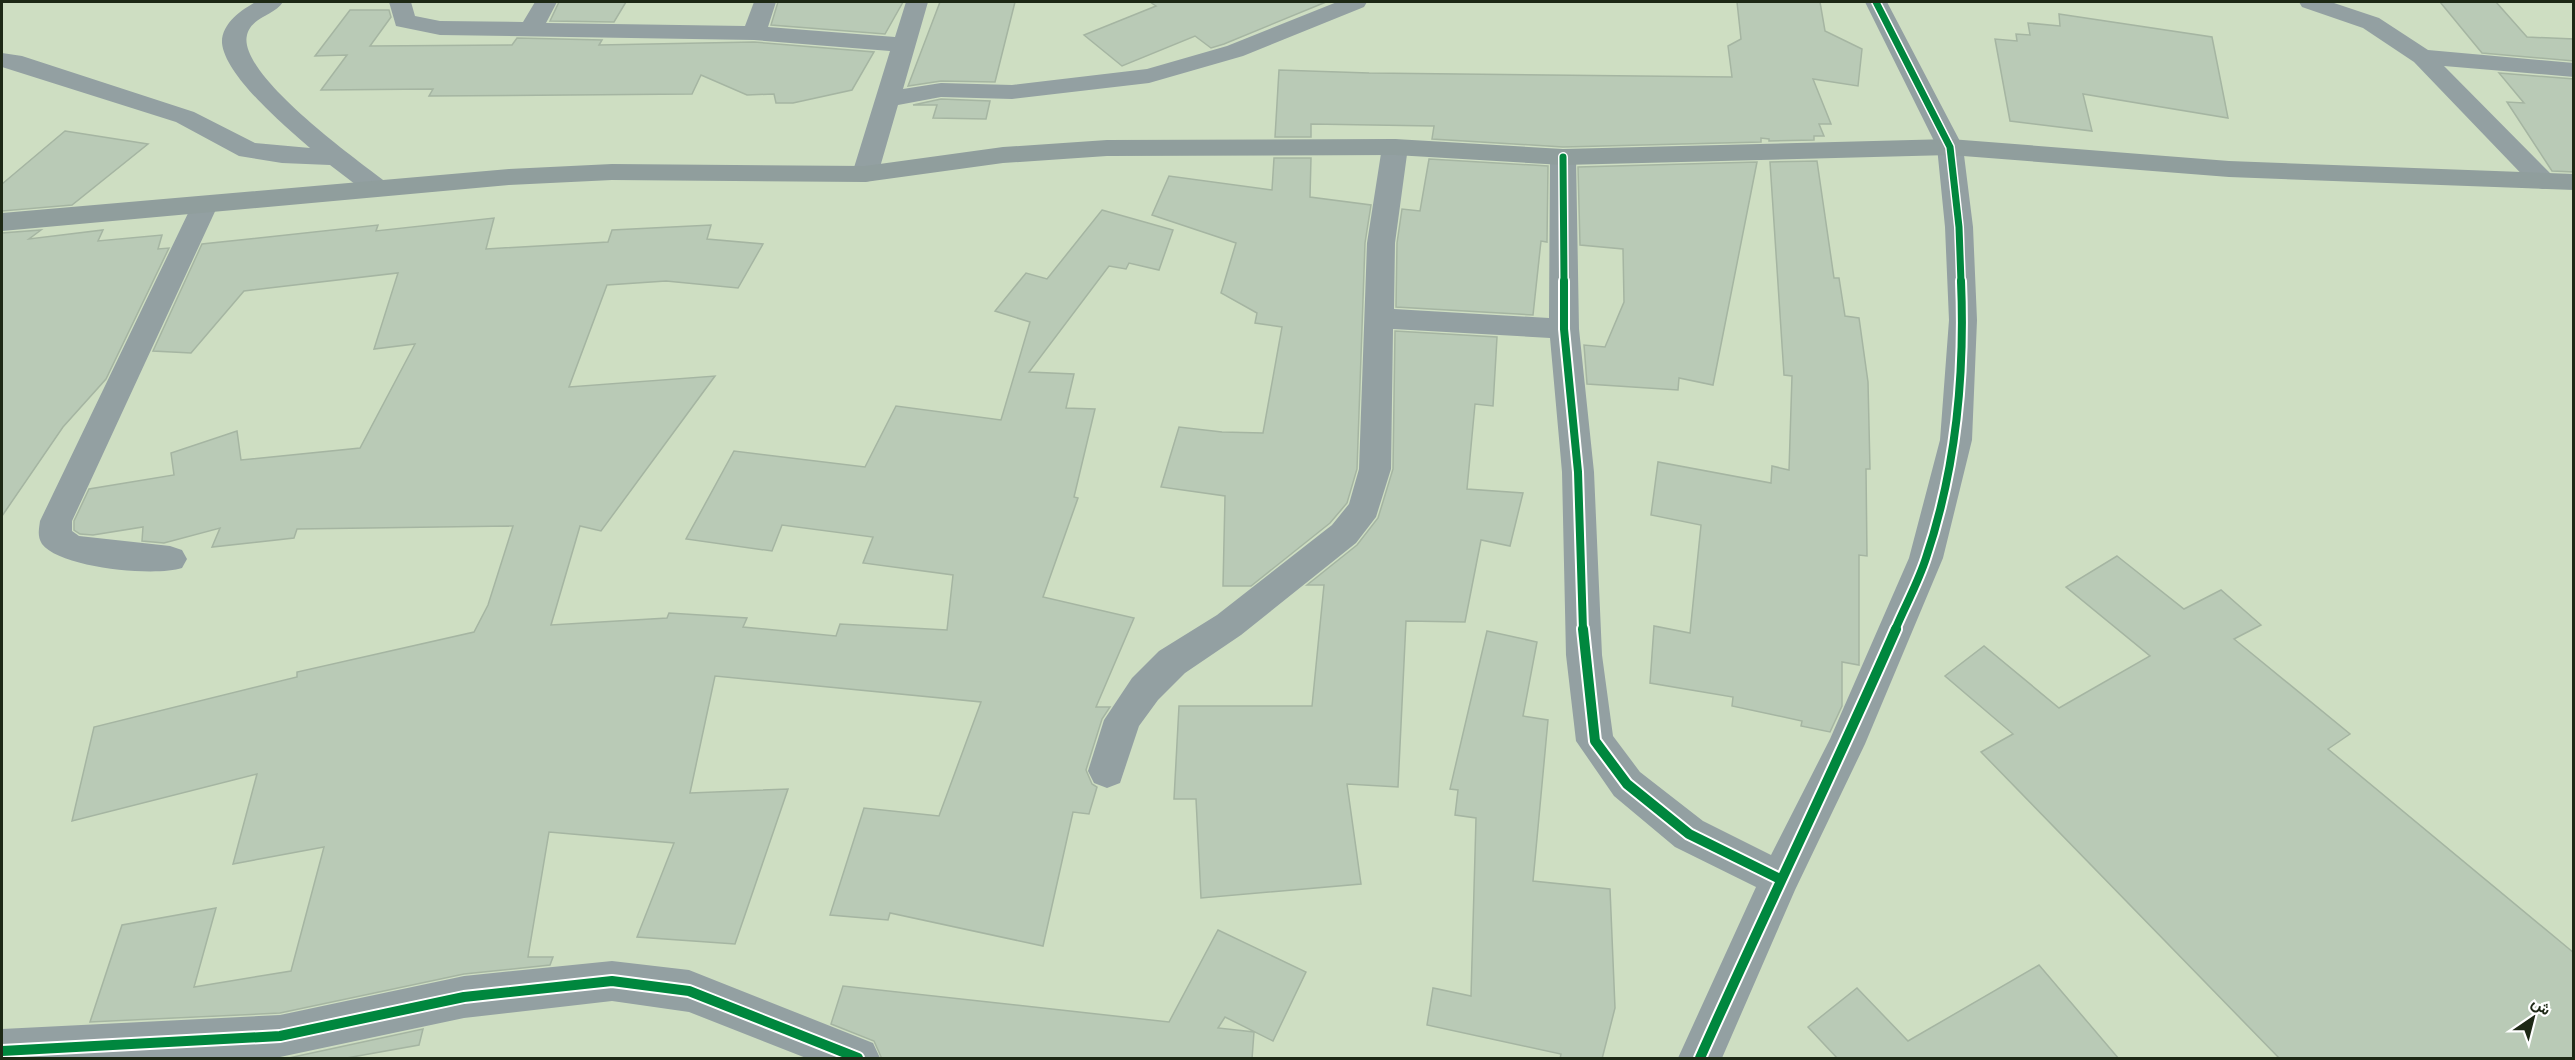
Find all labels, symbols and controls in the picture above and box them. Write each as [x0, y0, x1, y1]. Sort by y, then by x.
north arrow [2503, 988, 2563, 1048]
text: ش [2527, 991, 2556, 1021]

